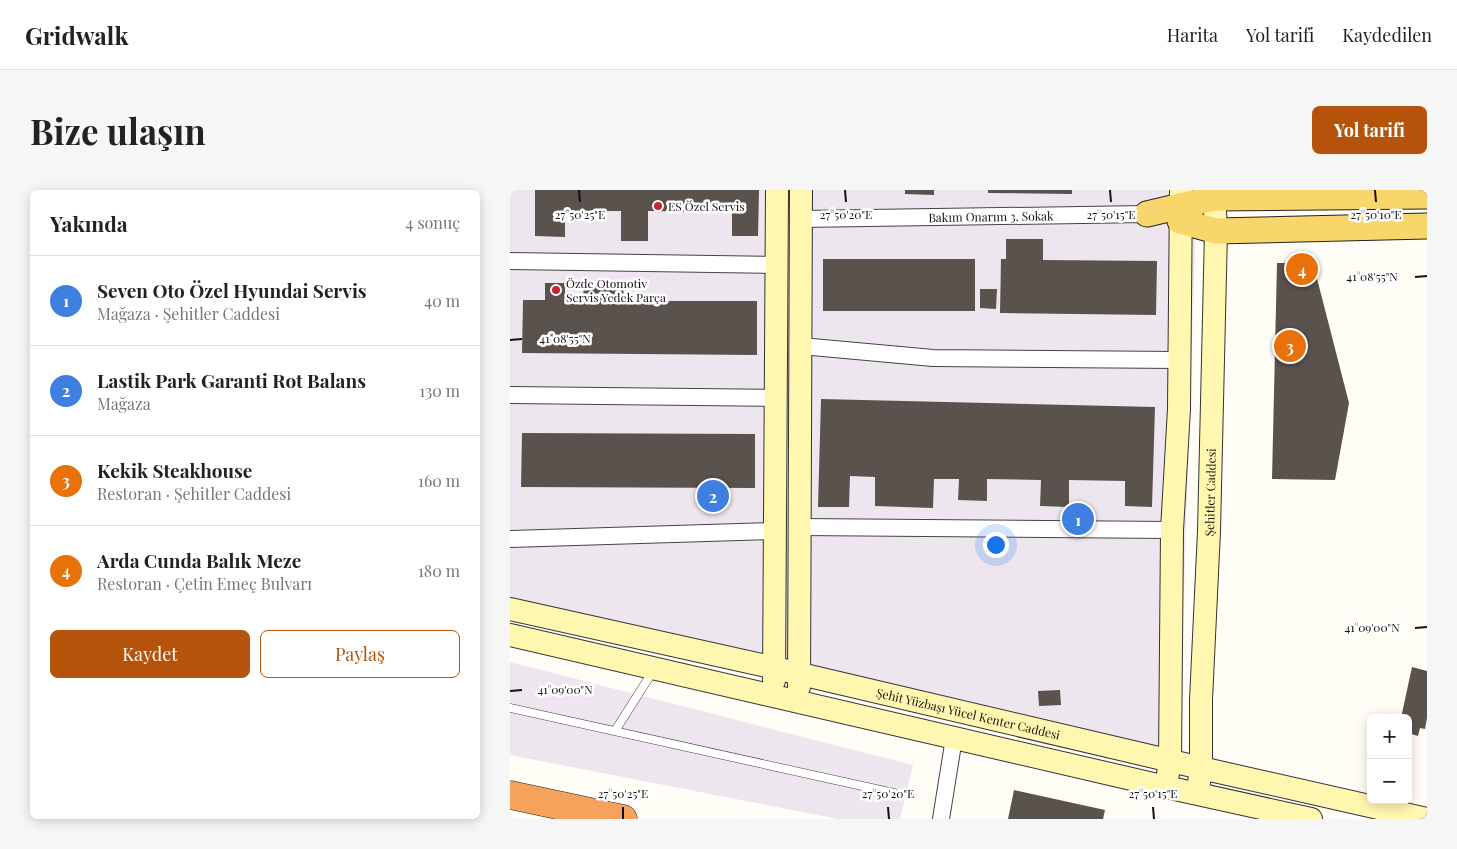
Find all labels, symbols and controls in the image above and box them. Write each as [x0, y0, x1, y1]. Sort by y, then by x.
text: Gridwalk [25, 19, 128, 51]
text: Harita [1167, 23, 1218, 47]
text: Yol tarifi [1246, 23, 1314, 47]
text: Kaydedilen [1342, 23, 1432, 47]
button: Yol tarifi [1312, 106, 1427, 154]
text: Bize ulaşın [30, 107, 206, 154]
place label: ES Özel Servis [668, 198, 745, 214]
marker: ES Özel Servis [652, 200, 664, 212]
text: 27°50'25"E [555, 206, 605, 222]
text: 27°50'20"E [820, 206, 872, 222]
text: 27°50'15"E [1086, 206, 1136, 222]
text: 27°50'10"E [1350, 206, 1402, 222]
street label: Bakım Onarım 3. Sokak [928, 207, 1054, 225]
text: Yakında [50, 209, 128, 237]
text: 4 sonuç [406, 212, 460, 233]
pin: 4 [1286, 250, 1318, 288]
text: 41°08'55"N [1346, 268, 1398, 284]
place label: Özde Otomotiv Servis Yedek Parça [566, 275, 666, 305]
text: Seven Oto Özel Hyundai Servis [97, 277, 367, 303]
marker: Özde Otomotiv Servis Yedek Parça [550, 284, 562, 296]
text: 1 [63, 290, 69, 311]
text: 40 m [424, 290, 460, 311]
text: Mağaza · Şehitler Caddesi [97, 303, 280, 324]
pin: 3 [1274, 327, 1306, 365]
text: 41°08'55"N [539, 330, 591, 346]
text: Lastik Park Garanti Rot Balans [97, 367, 366, 393]
text: 2 [62, 380, 70, 401]
text: 130 m [419, 380, 460, 401]
text: Mağaza [97, 393, 151, 414]
street label: Şehitler Caddesi [1201, 448, 1219, 537]
text: Kekik Steakhouse [97, 457, 252, 483]
text: 3 [62, 470, 70, 491]
text: 160 m [418, 470, 460, 491]
pin: 2 [697, 477, 729, 515]
text: Restoran · Şehitler Caddesi [97, 483, 291, 504]
pin: 1 [1062, 500, 1094, 538]
your location [983, 532, 1009, 558]
text: Arda Cunda Balık Meze [97, 547, 301, 573]
text: 4 [62, 560, 70, 581]
text: 180 m [418, 560, 460, 581]
text: Restoran · Çetin Emeç Bulvarı [97, 573, 312, 594]
text: 41°09'00"N [1344, 619, 1400, 635]
button: Kaydet [50, 630, 250, 678]
button: Paylaş [260, 630, 460, 678]
text: 41°09'00"N [537, 681, 593, 697]
street label: Şehit Yüzbaşı Yücel Kenter Caddesi [875, 684, 1062, 743]
map controls [1367, 714, 1412, 804]
button: + [1367, 714, 1412, 759]
button: − [1367, 759, 1412, 804]
text: 27°50'25"E [598, 785, 648, 801]
text: 27°50'20"E [862, 785, 914, 801]
text: 27°50'15"E [1128, 785, 1178, 801]

